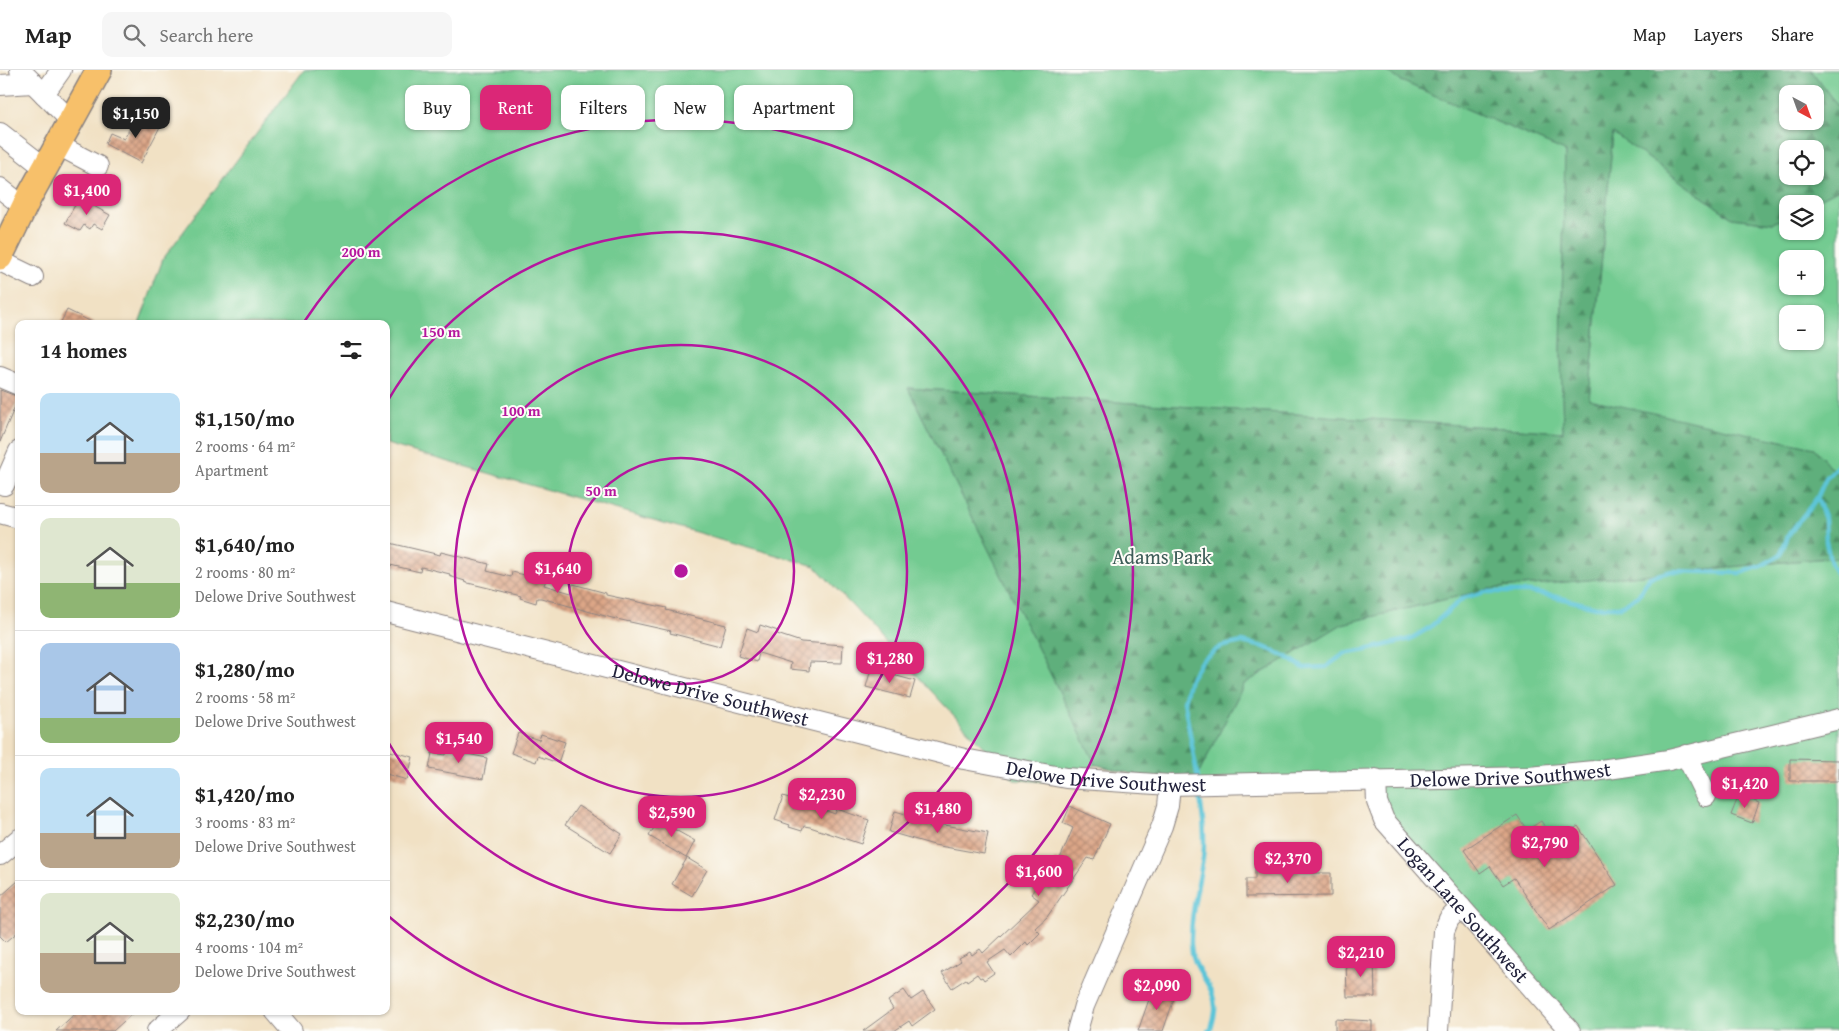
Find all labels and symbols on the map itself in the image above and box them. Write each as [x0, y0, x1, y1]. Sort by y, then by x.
north arrow [1779, 85, 1824, 130]
pin: $1,150 [95, 97, 177, 139]
pin: $1,400 [46, 174, 128, 216]
text: 200 m [341, 241, 381, 262]
text: 150 m [421, 321, 461, 342]
text: 100 m [501, 400, 541, 421]
text: 50 m [585, 480, 617, 501]
park label: Adams Park [1112, 542, 1213, 571]
pin: $1,640 [517, 552, 599, 594]
centre of rings [672, 562, 690, 580]
pin: $1,280 [849, 642, 931, 684]
street label: Delowe Drive Southwest [610, 655, 812, 733]
pin: $1,540 [418, 722, 500, 764]
street label: Delowe Drive Southwest [1004, 752, 1207, 799]
street label: Delowe Drive Southwest [1410, 754, 1613, 794]
pin: $1,420 [1704, 766, 1786, 809]
pin: $2,230 [781, 778, 863, 820]
pin: $1,480 [897, 792, 979, 834]
pin: $2,590 [631, 796, 713, 838]
pin: $2,790 [1504, 826, 1586, 868]
street label: Logan Lane Southwest [1391, 830, 1536, 989]
pin: $2,370 [1247, 842, 1329, 884]
pin: $1,600 [998, 854, 1080, 897]
pin: $2,210 [1320, 936, 1402, 978]
pin: $2,090 [1116, 968, 1198, 1011]

